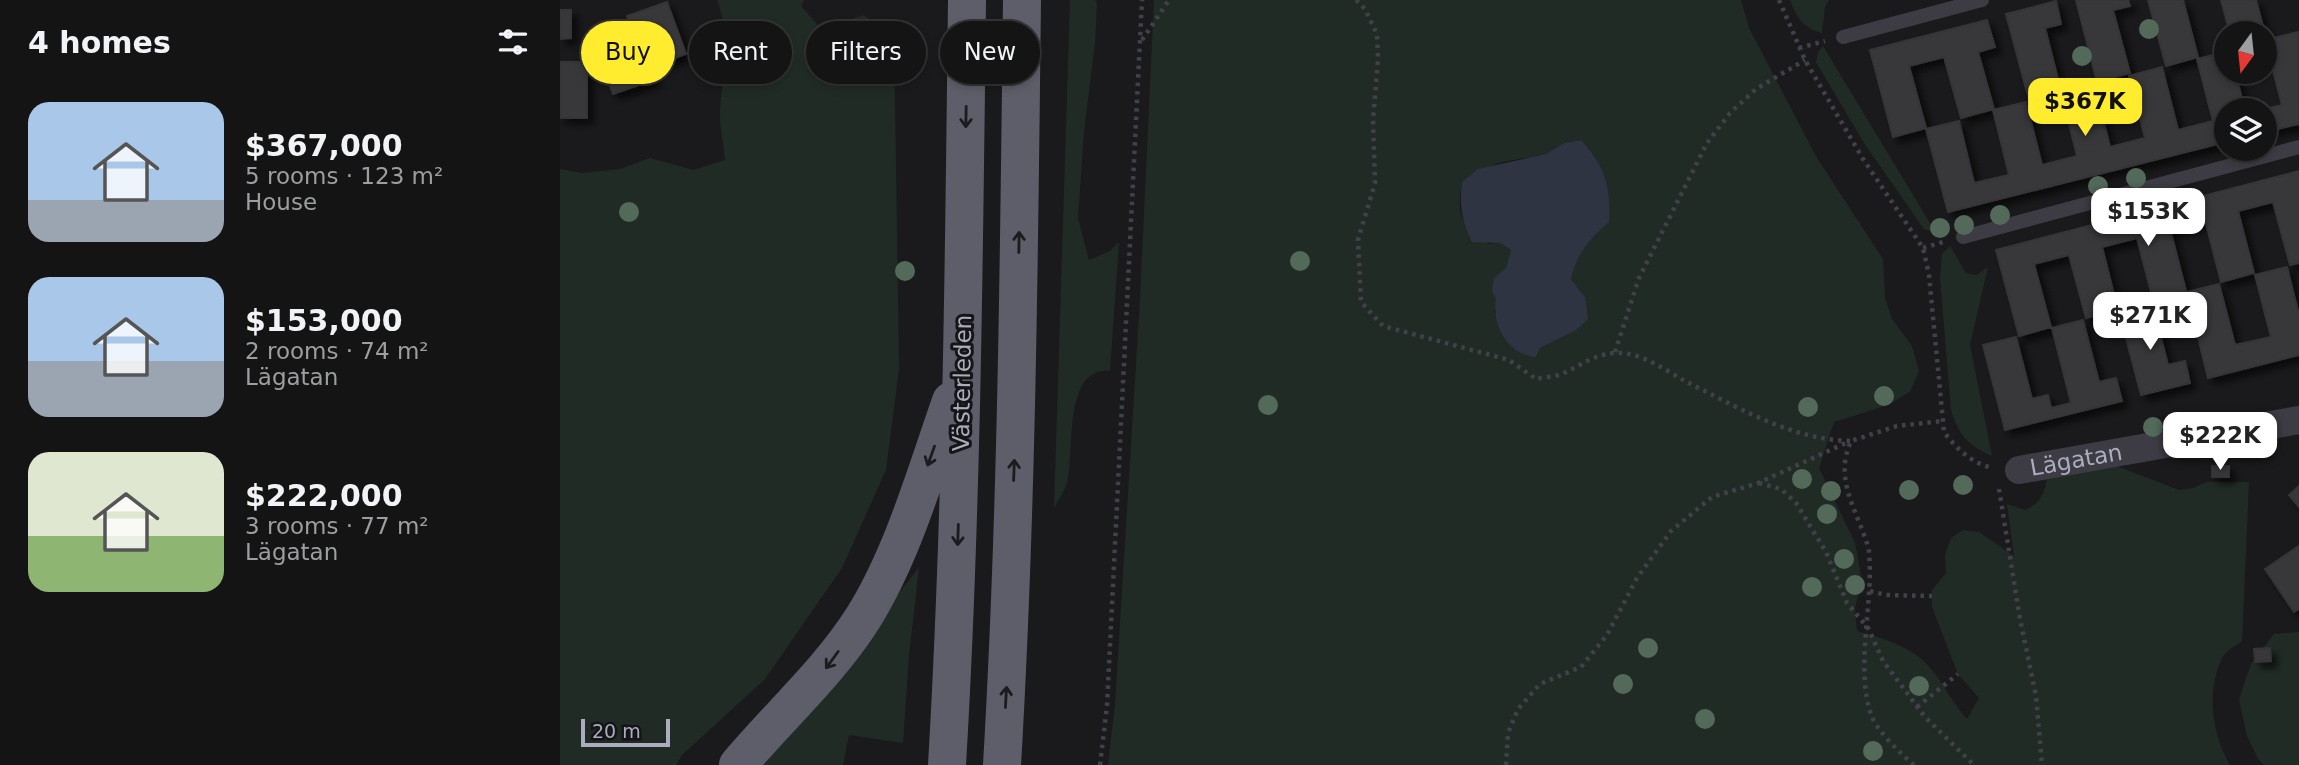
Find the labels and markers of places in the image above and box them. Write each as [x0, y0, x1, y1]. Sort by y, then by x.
pin: $367K [2036, 78, 2134, 138]
pin: $153K [2099, 188, 2197, 248]
pin: $271K [2101, 292, 2199, 352]
pin: $222K [2171, 412, 2269, 472]

